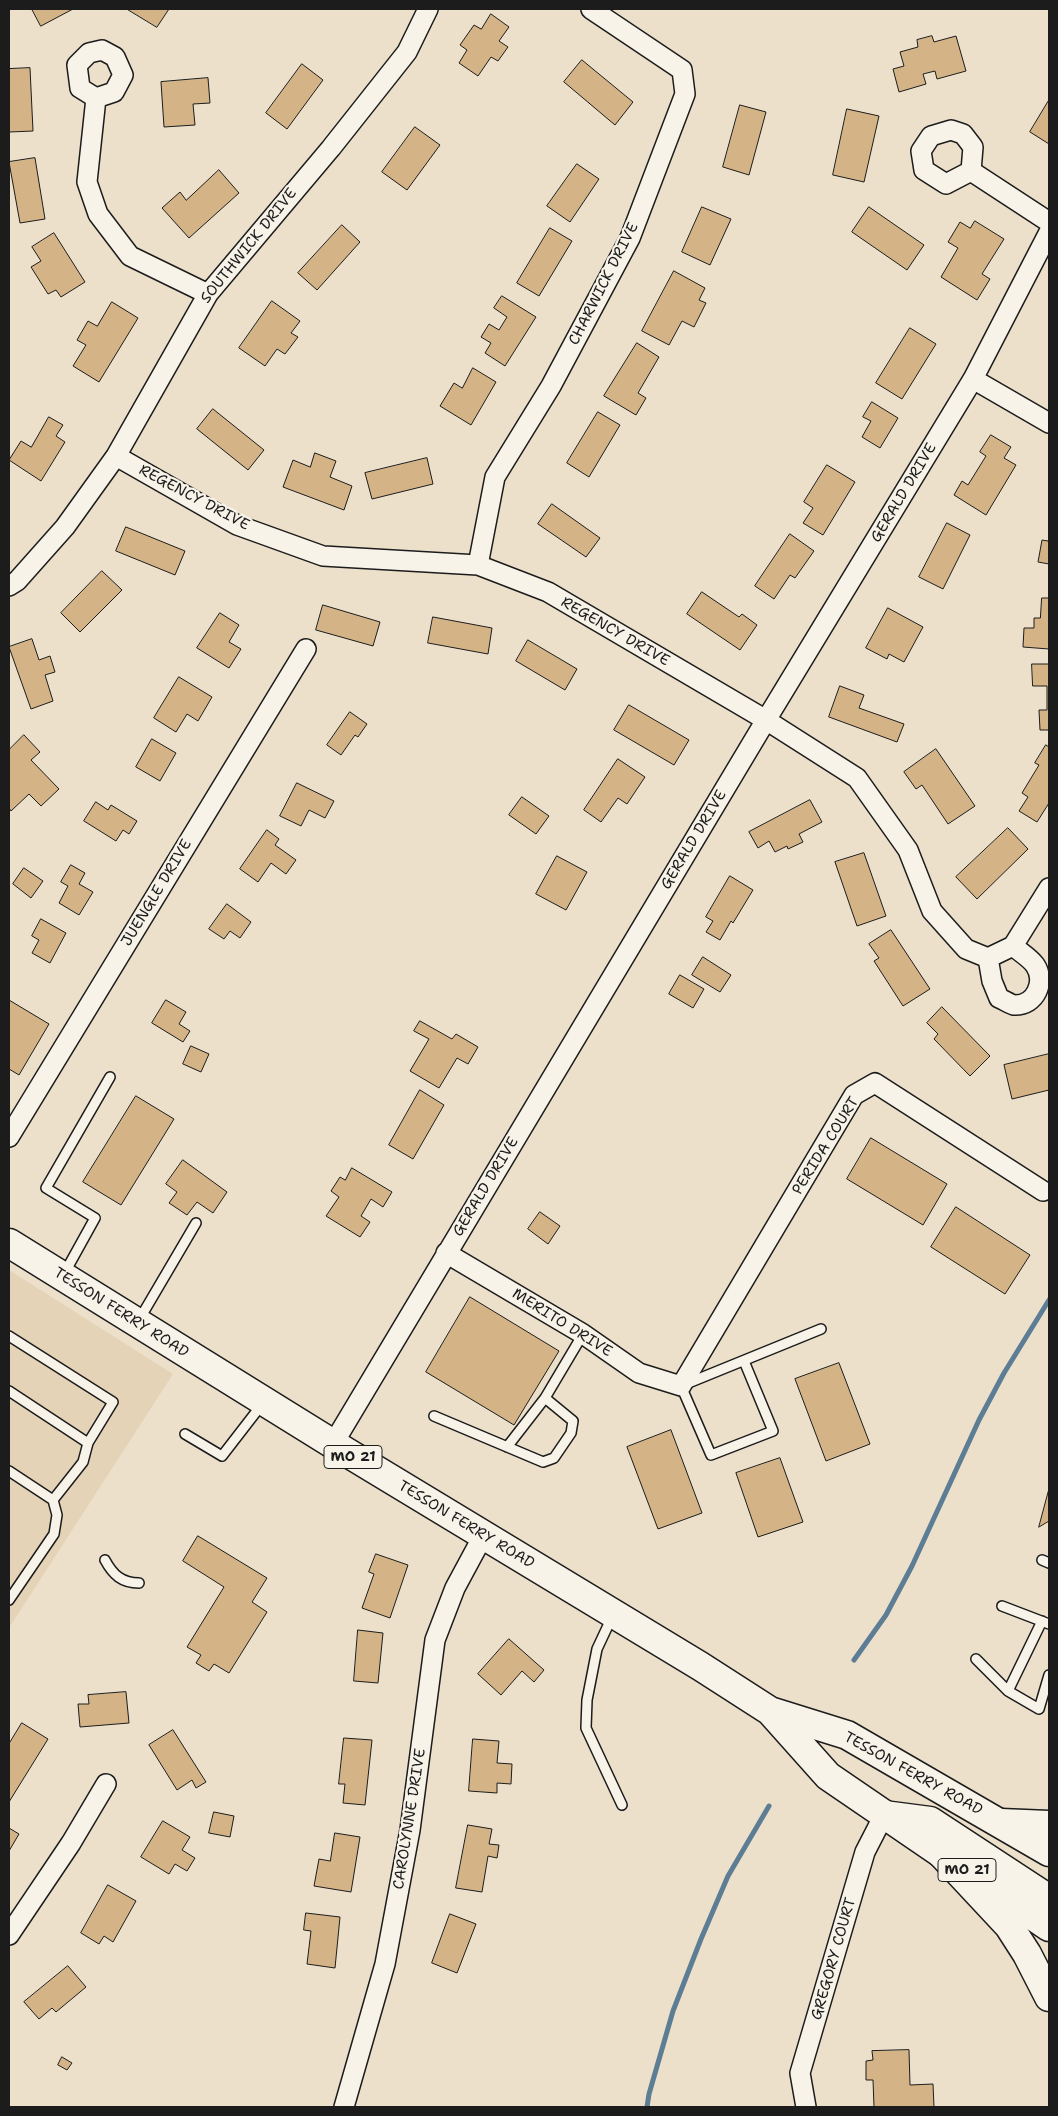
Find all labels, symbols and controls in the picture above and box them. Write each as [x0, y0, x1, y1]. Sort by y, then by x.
street label: SOUTHWICK DRIVE [197, 185, 301, 307]
street label: CHARWICK DRIVE [565, 220, 643, 348]
street label: GERALD DRIVE [867, 440, 941, 546]
street label: REGENCY DRIVE [136, 461, 252, 535]
street label: REGENCY DRIVE [557, 594, 673, 670]
street label: GERALD DRIVE [657, 787, 731, 893]
street label: JUENGLE DRIVE [118, 836, 196, 950]
street label: PERIDA COURT [789, 1094, 863, 1198]
street label: GERALD DRIVE [449, 1134, 523, 1240]
street label: TESSON FERRY ROAD [50, 1264, 192, 1362]
street label: MERITO DRIVE [509, 1285, 615, 1361]
road number: MO 21 [324, 1445, 382, 1468]
street label: TESSON FERRY ROAD [395, 1477, 537, 1573]
street label: TESSON FERRY ROAD [841, 1728, 985, 1820]
street label: CAROLYNNE DRIVE [390, 1747, 430, 1891]
road number: MO 21 [938, 1858, 996, 1882]
street label: GREGORY COURT [808, 1896, 860, 2022]

